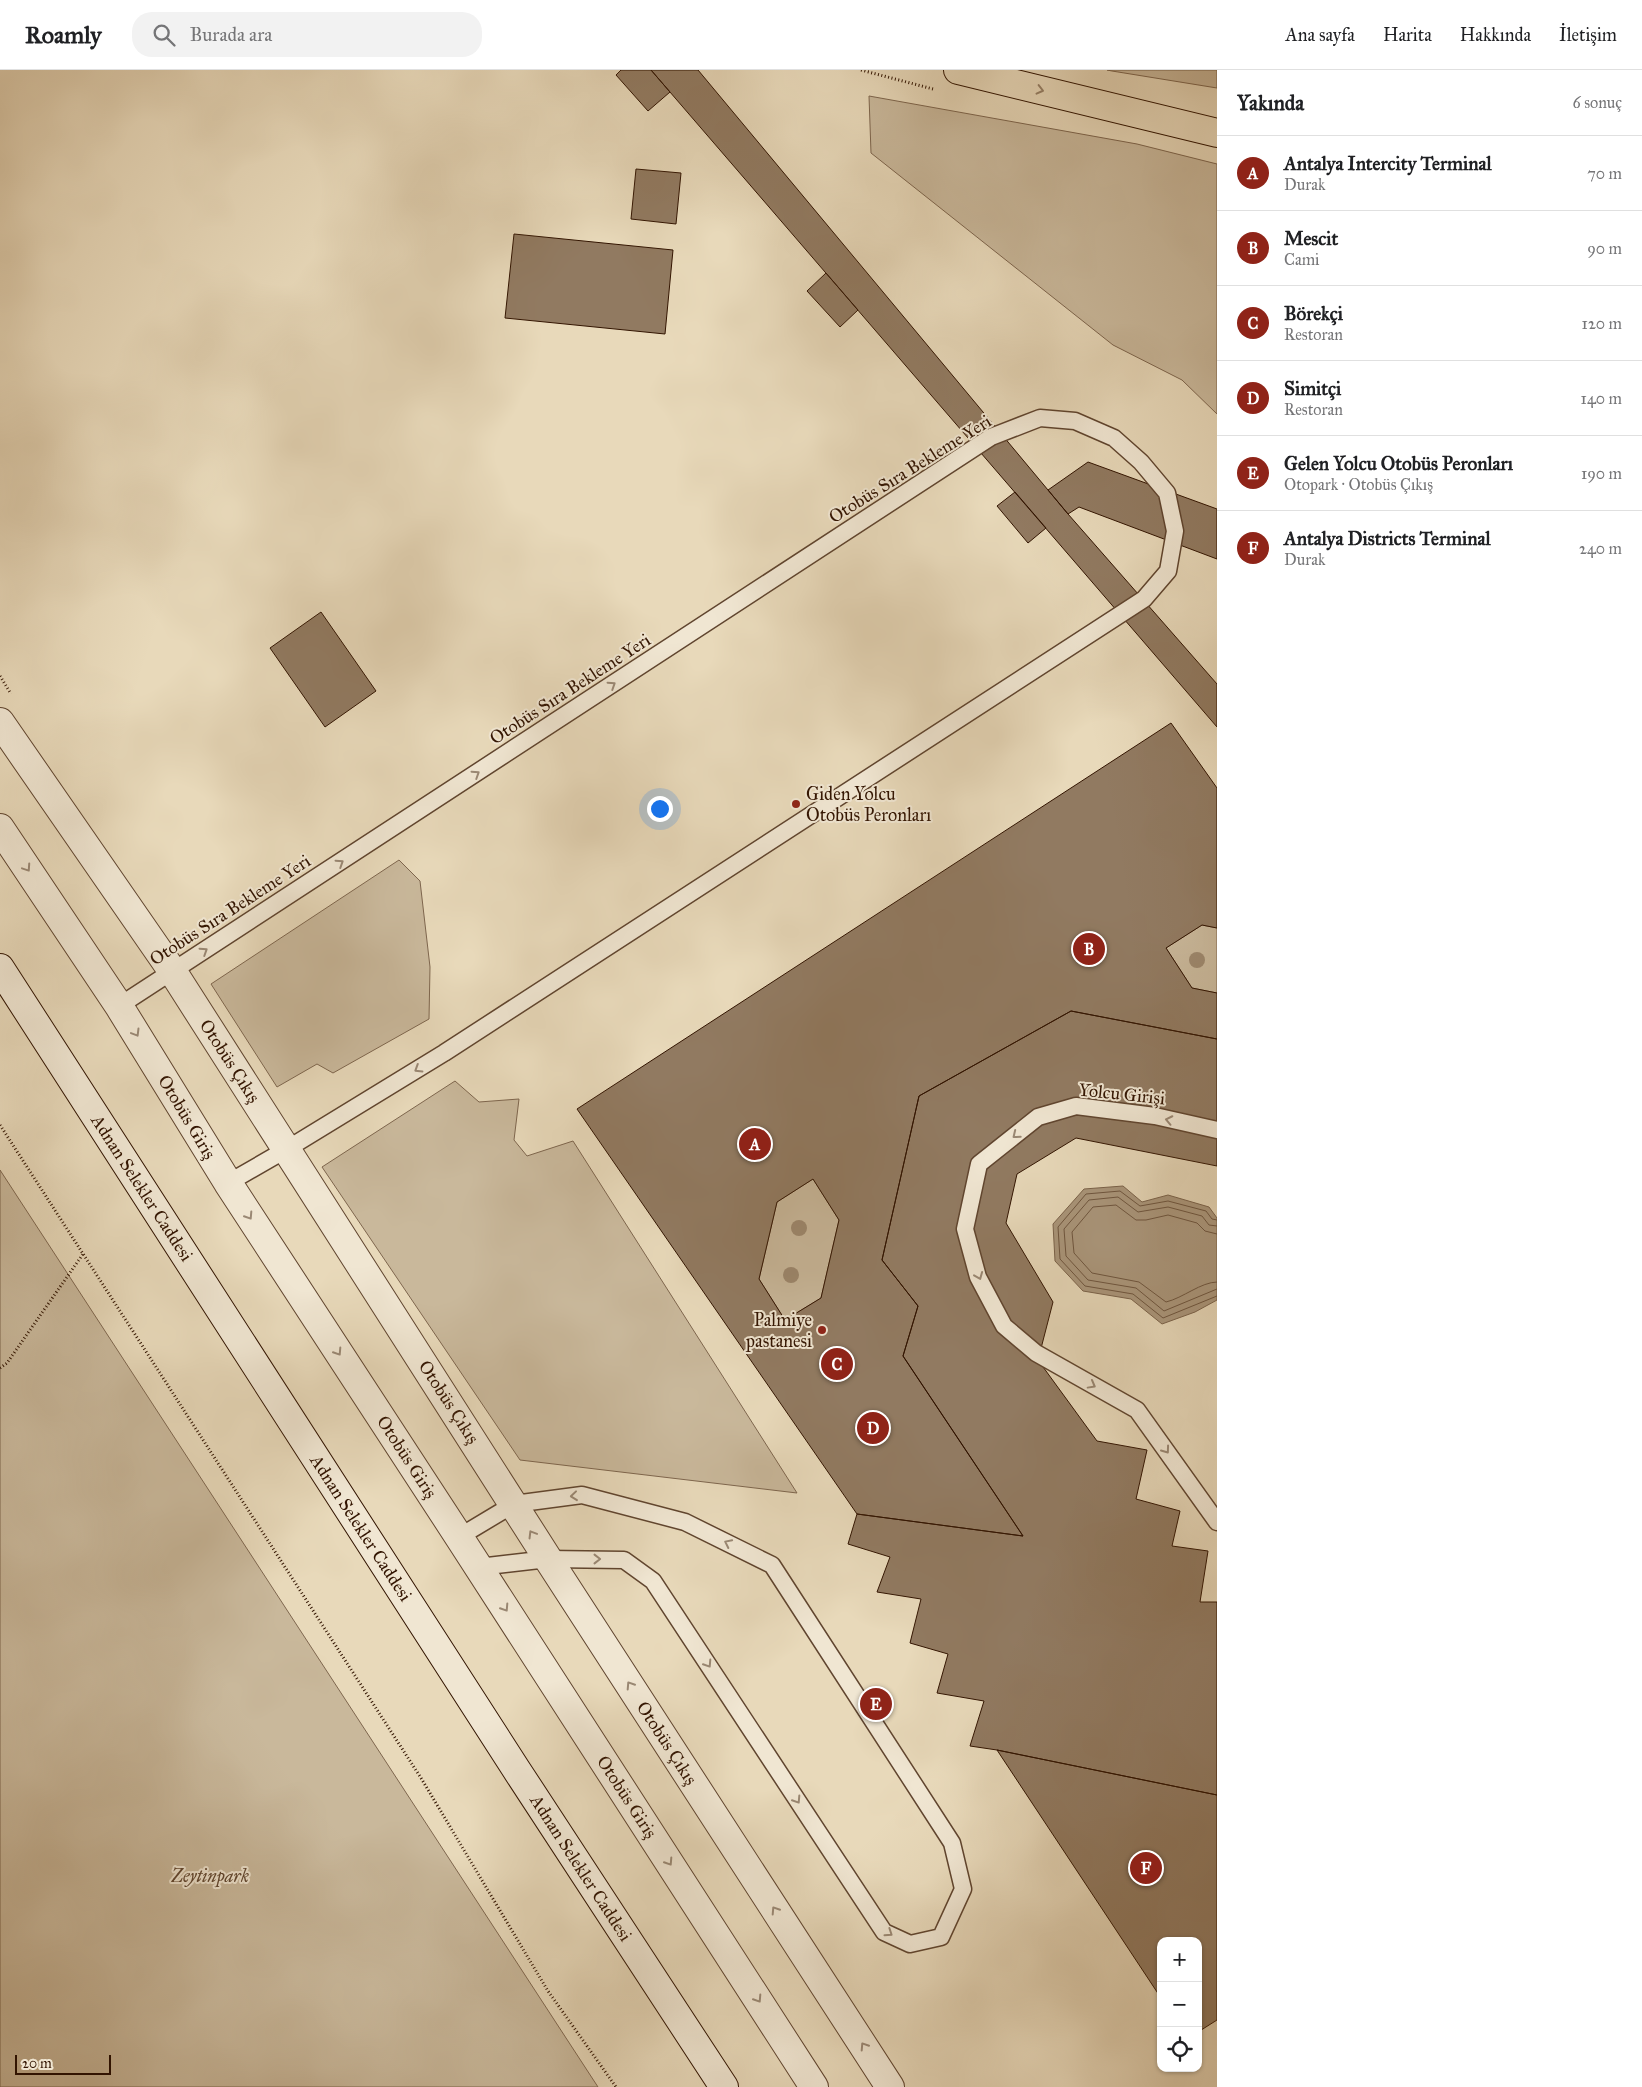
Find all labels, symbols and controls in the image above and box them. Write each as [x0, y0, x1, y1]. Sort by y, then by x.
search box [132, 12, 482, 57]
text: Roamly [25, 20, 102, 50]
icon: search [150, 21, 178, 49]
text: Burada ara [190, 23, 272, 46]
text: Ana sayfa [1286, 24, 1355, 46]
text: Harita [1383, 24, 1432, 46]
text: Hakkında [1460, 24, 1531, 46]
text: İletişim [1559, 24, 1617, 46]
one-way arrow [1035, 84, 1044, 95]
text: Yakında [1237, 90, 1304, 116]
text: 6 sonuç [1572, 93, 1622, 112]
text: Antalya Intercity Terminal [1284, 152, 1492, 175]
text: A [1248, 164, 1258, 183]
text: 70 m [1587, 164, 1622, 183]
text: Durak [1284, 175, 1325, 194]
text: Mescit [1284, 227, 1338, 250]
text: B [1248, 239, 1258, 258]
text: 90 m [1587, 239, 1622, 258]
text: Cami [1284, 250, 1320, 269]
text: Börekçi [1284, 302, 1343, 325]
text: C [1248, 314, 1258, 333]
text: 120 m [1582, 314, 1622, 333]
text: Restoran [1284, 325, 1343, 344]
text: Simitçi [1284, 377, 1341, 400]
text: D [1247, 389, 1259, 408]
text: 140 m [1581, 389, 1622, 408]
text: Restoran [1284, 400, 1343, 419]
street label: Otobüs Sıra Bekleme Yeri [825, 410, 995, 528]
text: Gelen Yolcu Otobüs Peronları [1284, 452, 1513, 475]
text: E [1247, 464, 1259, 483]
text: 190 m [1581, 464, 1622, 483]
text: Otopark · Otobüs Çıkış [1284, 475, 1433, 494]
text: Antalya Districts Terminal [1284, 527, 1491, 550]
text: F [1248, 539, 1258, 558]
text: 240 m [1579, 539, 1622, 558]
text: Durak [1284, 550, 1325, 569]
street label: Otobüs Sıra Bekleme Yeri [485, 629, 655, 749]
one-way arrow [607, 682, 616, 691]
one-way arrow [471, 770, 480, 780]
place label: Giden Yolcu Otobüs Peronları [806, 783, 931, 826]
your location [647, 796, 673, 822]
marker: Giden Yolcu Otobüs Peronları [790, 798, 802, 810]
street label: Otobüs Sıra Bekleme Yeri [145, 850, 315, 970]
one-way arrow [335, 859, 344, 869]
one-way arrow [21, 862, 30, 872]
pin: B [1073, 930, 1105, 968]
one-way arrow [199, 948, 208, 958]
street label: Otobüs Çıkış [195, 1015, 265, 1107]
one-way arrow [129, 1028, 139, 1037]
one-way arrow [414, 1063, 423, 1073]
street label: Otobüs Giriş [153, 1071, 221, 1163]
street label: Yolcu Girişi [1078, 1079, 1166, 1109]
street label: Adnan Selekler Caddesi [86, 1110, 198, 1265]
one-way arrow [1165, 1115, 1174, 1125]
pin: A [739, 1125, 771, 1163]
one-way arrow [1012, 1129, 1021, 1138]
one-way arrow [243, 1210, 252, 1220]
one-way arrow [972, 1271, 983, 1280]
place label: Palmiye pastanesi [745, 1309, 812, 1352]
marker: Palmiye pastanesi [816, 1324, 828, 1336]
pin: C [821, 1345, 853, 1383]
one-way arrow [332, 1346, 341, 1355]
street label: Otobüs Çıkış [414, 1356, 484, 1448]
one-way arrow [1087, 1379, 1096, 1389]
pin: D [857, 1409, 889, 1447]
street label: Otobüs Giriş [372, 1411, 442, 1503]
one-way arrow [1160, 1444, 1169, 1454]
street label: Adnan Selekler Caddesi [305, 1450, 417, 1605]
one-way arrow [570, 1490, 578, 1501]
one-way arrow [529, 1531, 539, 1540]
one-way arrow [724, 1539, 733, 1549]
one-way arrow [594, 1554, 601, 1564]
one-way arrow [499, 1603, 508, 1612]
one-way arrow [701, 1659, 711, 1668]
one-way arrow [626, 1682, 636, 1691]
pin: E [860, 1685, 892, 1723]
street label: Otobüs Çıkış [632, 1697, 702, 1789]
street label: Otobüs Giriş [592, 1751, 662, 1843]
street label: Adnan Selekler Caddesi [525, 1790, 637, 1945]
one-way arrow [791, 1794, 800, 1803]
pin: F [1130, 1849, 1162, 1887]
one-way arrow [663, 1857, 673, 1866]
park label: Zeytinpark [170, 1865, 249, 1888]
one-way arrow [772, 1906, 781, 1915]
one-way arrow [884, 1926, 893, 1936]
map controls [1157, 1937, 1202, 2072]
button: + [1157, 1937, 1202, 1982]
button: − [1157, 1982, 1202, 2027]
one-way arrow [751, 1993, 761, 2002]
button: locate [1157, 2027, 1202, 2072]
one-way arrow [860, 2042, 870, 2051]
scale bar [15, 2052, 111, 2075]
text: 20 m [22, 2055, 52, 2072]

